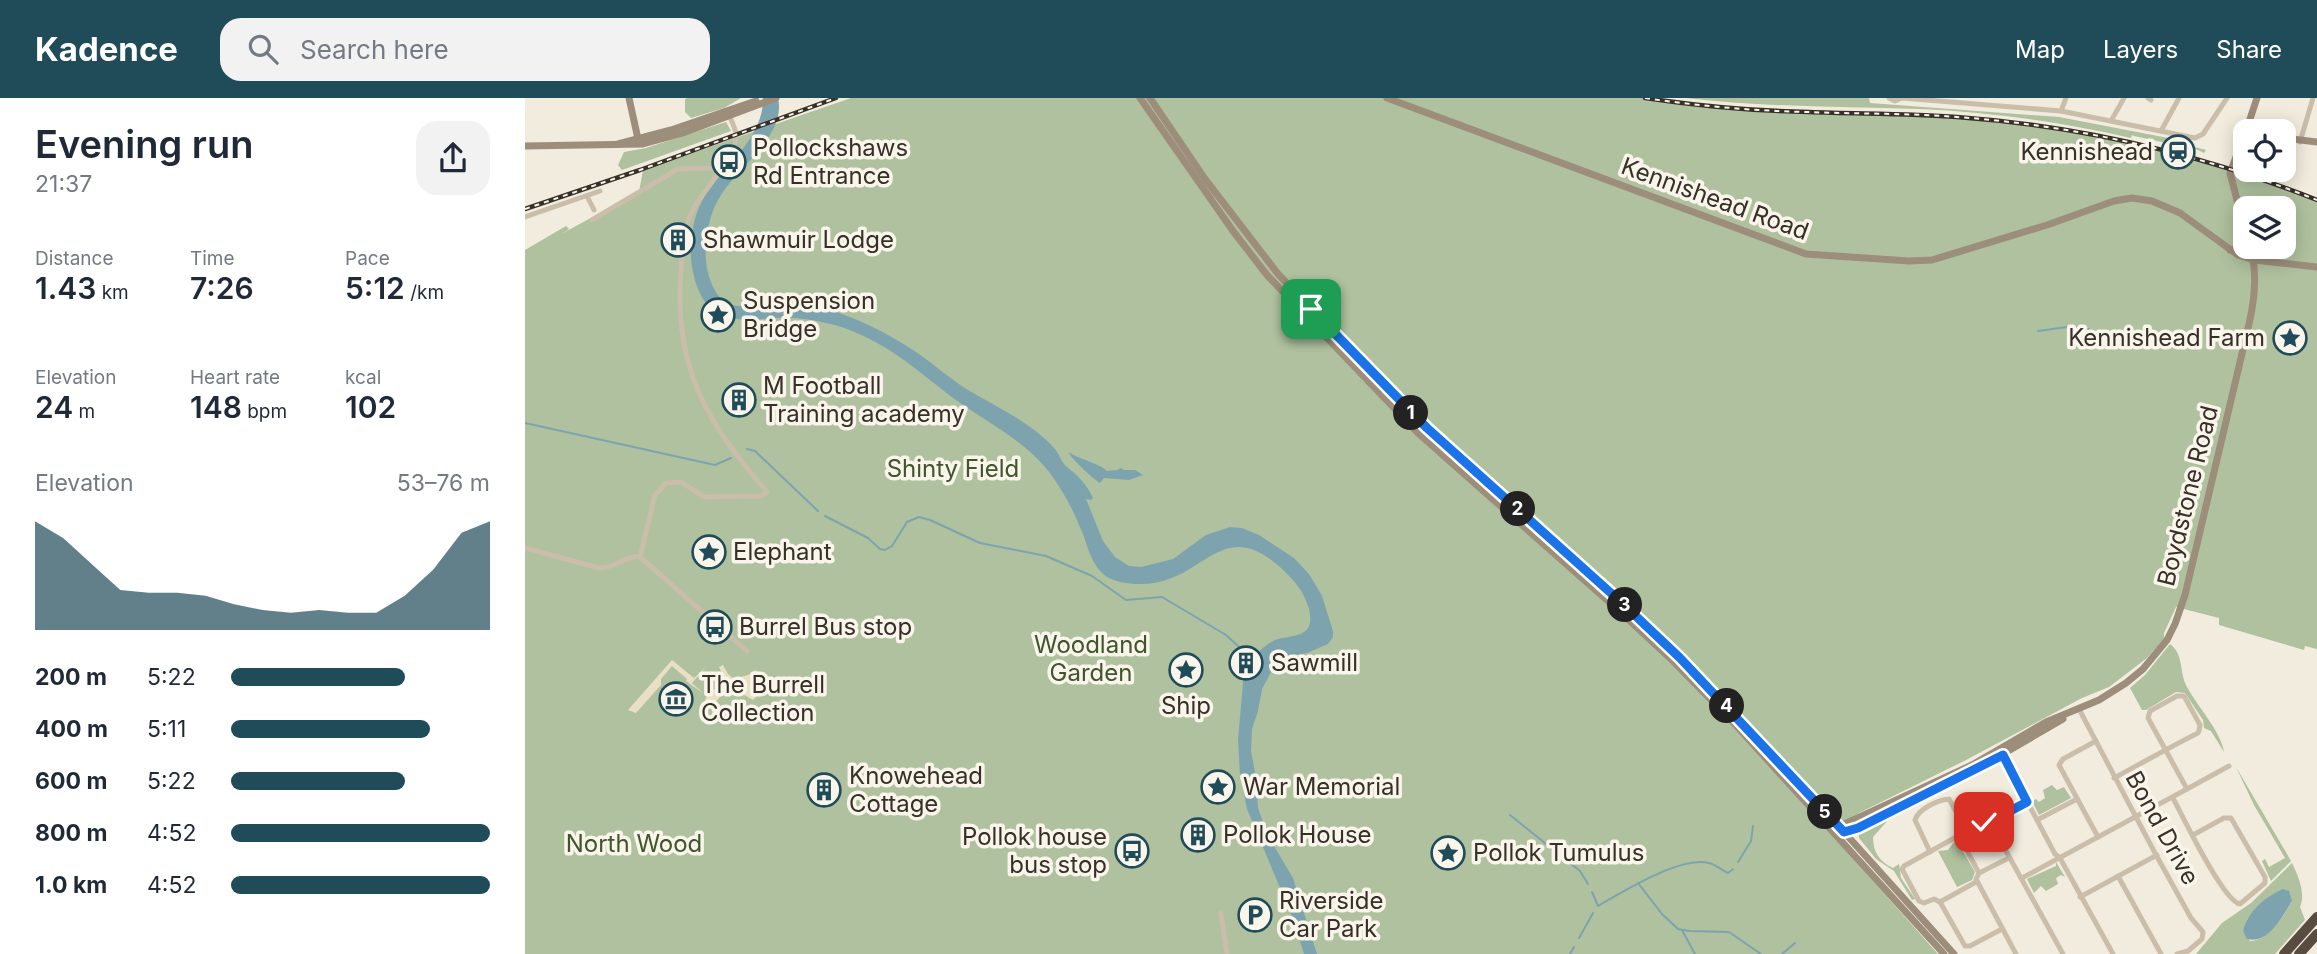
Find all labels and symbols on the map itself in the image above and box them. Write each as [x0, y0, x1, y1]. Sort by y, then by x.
place label: Pollockshaws Rd Entrance [753, 133, 908, 190]
station icon: Kennishead [2159, 133, 2197, 171]
place label: Kennishead [2020, 137, 2153, 166]
bus stop icon: Pollockshaws Rd Entrance [710, 143, 748, 181]
street label: Kennishead Road [1618, 151, 1813, 246]
building icon: Shawmuir Lodge [659, 221, 697, 259]
place label: Shawmuir Lodge [703, 225, 894, 254]
pin [1281, 279, 1341, 339]
place label: Suspension Bridge [743, 286, 875, 343]
place icon: Suspension Bridge [699, 296, 737, 334]
place icon: Kennishead Farm [2271, 319, 2309, 357]
place label: Kennishead Farm [2068, 323, 2265, 352]
place label: M Football Training academy [763, 371, 965, 428]
building icon: M Football Training academy [720, 381, 758, 419]
pin: 1 [1393, 396, 1428, 430]
street label: Boydstone Road [2151, 403, 2224, 589]
park label: Shinty Field [887, 454, 1019, 483]
pin: 2 [1501, 492, 1535, 526]
place icon: Elephant [690, 533, 728, 571]
place label: Elephant [733, 537, 832, 566]
pin: 3 [1607, 588, 1643, 622]
bus stop icon: Burrel Bus stop [696, 608, 734, 646]
place label: Burrel Bus stop [739, 612, 912, 641]
park label: Woodland Garden [1034, 630, 1148, 687]
building icon: Sawmill [1227, 644, 1265, 682]
place label: Sawmill [1271, 648, 1358, 677]
place icon: Ship [1167, 651, 1205, 689]
place label: The Burrell Collection [701, 670, 825, 727]
museum icon: The Burrell Collection [657, 680, 695, 718]
pin: 4 [1709, 688, 1745, 724]
place label: Ship [1161, 691, 1211, 720]
place label: Knowehead Cottage [849, 761, 983, 818]
street label: Bond Drive [2119, 766, 2205, 890]
place icon: War Memorial [1199, 768, 1237, 806]
building icon: Knowehead Cottage [805, 771, 843, 809]
place label: War Memorial [1243, 772, 1400, 801]
pin [1954, 792, 2014, 852]
pin: 5 [1807, 794, 1843, 830]
building icon: Pollok House [1179, 816, 1217, 854]
place label: Pollok House [1223, 820, 1372, 849]
place label: Pollok house bus stop [962, 822, 1107, 879]
park label: North Wood [566, 829, 702, 858]
bus stop icon: Pollok house bus stop [1113, 832, 1151, 870]
place icon: Pollok Tumulus [1429, 834, 1467, 872]
place label: Pollok Tumulus [1473, 838, 1644, 867]
place label: Riverside Car Park [1279, 886, 1383, 943]
parking icon: Riverside Car Park [1236, 896, 1274, 934]

